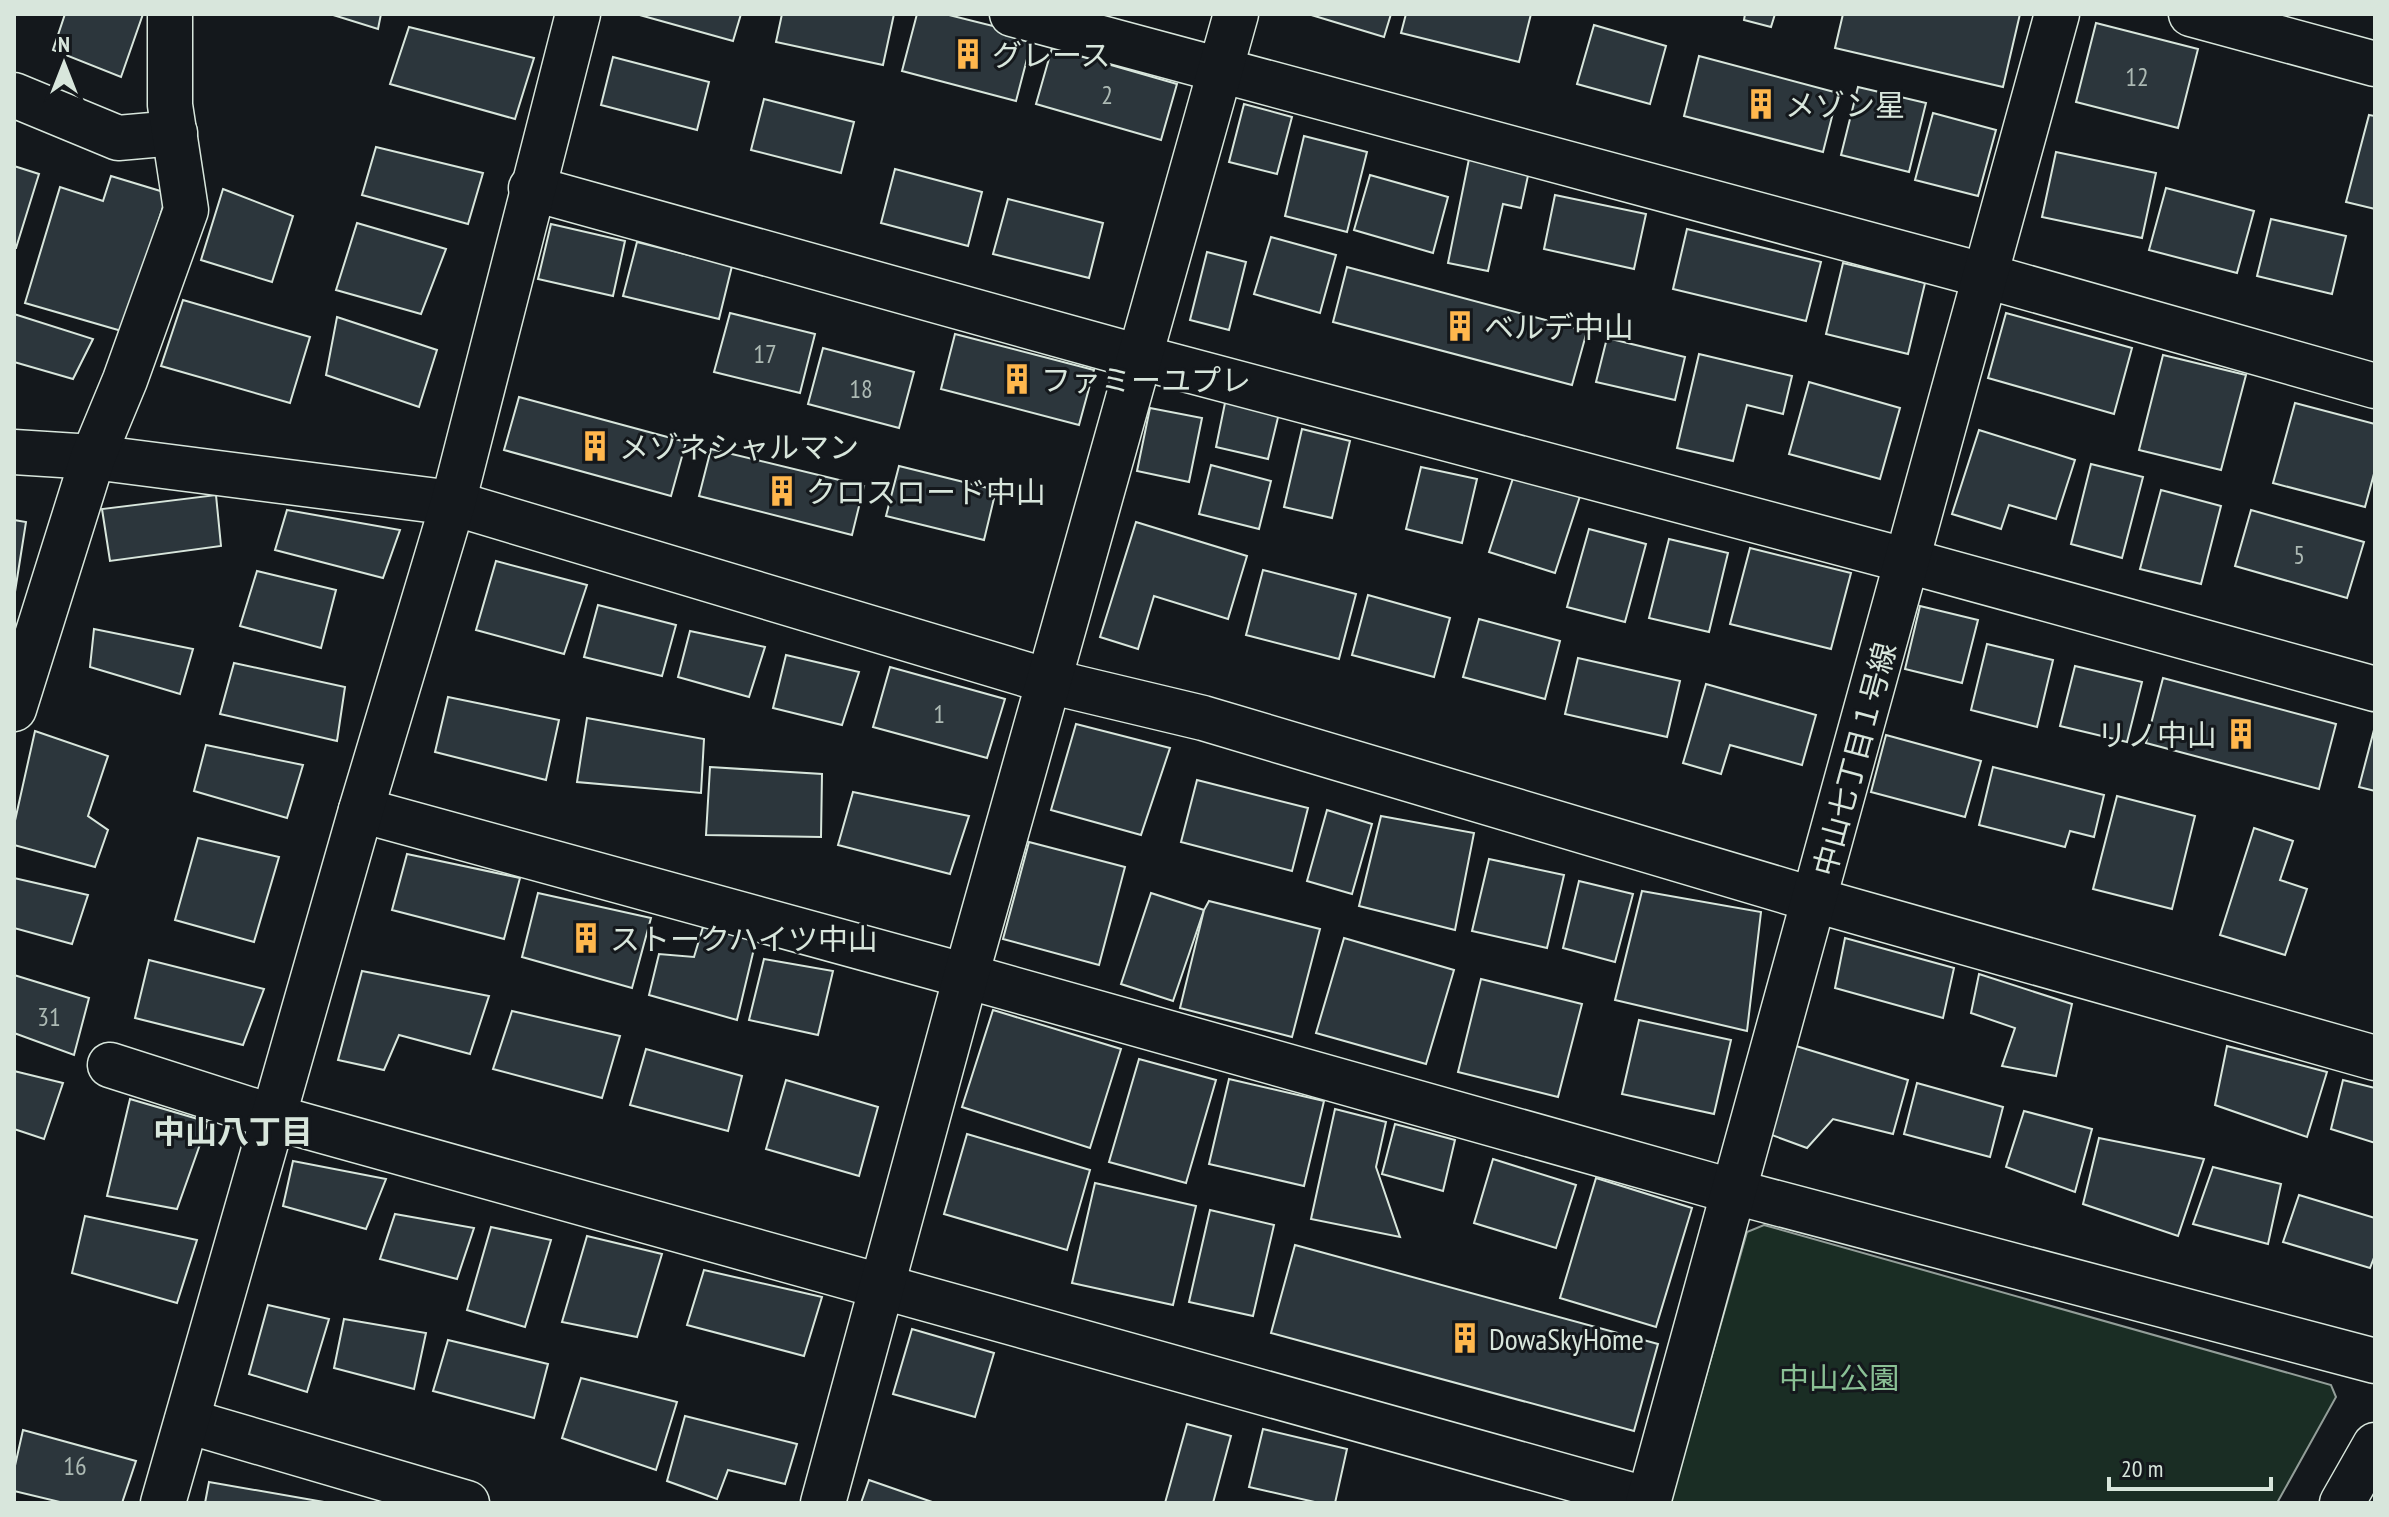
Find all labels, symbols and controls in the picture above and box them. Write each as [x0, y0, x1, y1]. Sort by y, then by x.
north arrow [24, 24, 104, 104]
text: N [58, 30, 70, 58]
place label: グレース [992, 35, 1111, 74]
building icon: グレース [951, 37, 985, 71]
house number: 12 [2125, 60, 2149, 93]
house number: 2 [1101, 78, 1113, 111]
place label: メゾン星 [1785, 85, 1905, 124]
building icon: メゾン星 [1744, 87, 1778, 121]
place label: ベルデ中山 [1484, 307, 1634, 346]
building icon: ベルデ中山 [1443, 309, 1477, 343]
house number: 17 [753, 337, 777, 370]
place label: ファミーユプレ [1041, 360, 1251, 399]
building icon: ファミーユプレ [1000, 362, 1034, 396]
house number: 18 [849, 372, 873, 405]
place label: メゾネシャルマン [619, 427, 859, 466]
building icon: メゾネシャルマン [578, 429, 612, 463]
place label: クロスロード中山 [806, 472, 1046, 511]
building icon: クロスロード中山 [765, 474, 799, 508]
house number: 5 [2293, 538, 2305, 571]
street label: 中山七丁目１号線 [1804, 638, 1904, 880]
house number: 1 [933, 697, 945, 730]
place label: リノ中山 [2097, 715, 2217, 754]
building icon: リノ中山 [2224, 717, 2258, 751]
place label: ストークハイツ中山 [610, 919, 878, 958]
building icon: ストークハイツ中山 [569, 921, 603, 955]
house number: 31 [37, 1000, 61, 1033]
district label: 中山八丁目 [153, 1110, 313, 1152]
place label: DowaSkyHome [1489, 1319, 1644, 1358]
building icon: DowaSkyHome [1448, 1321, 1482, 1355]
park label: 中山公園 [1779, 1358, 1899, 1397]
scale bar [2109, 1441, 2271, 1491]
house number: 16 [63, 1449, 87, 1482]
text: 20 m [2121, 1453, 2163, 1484]

